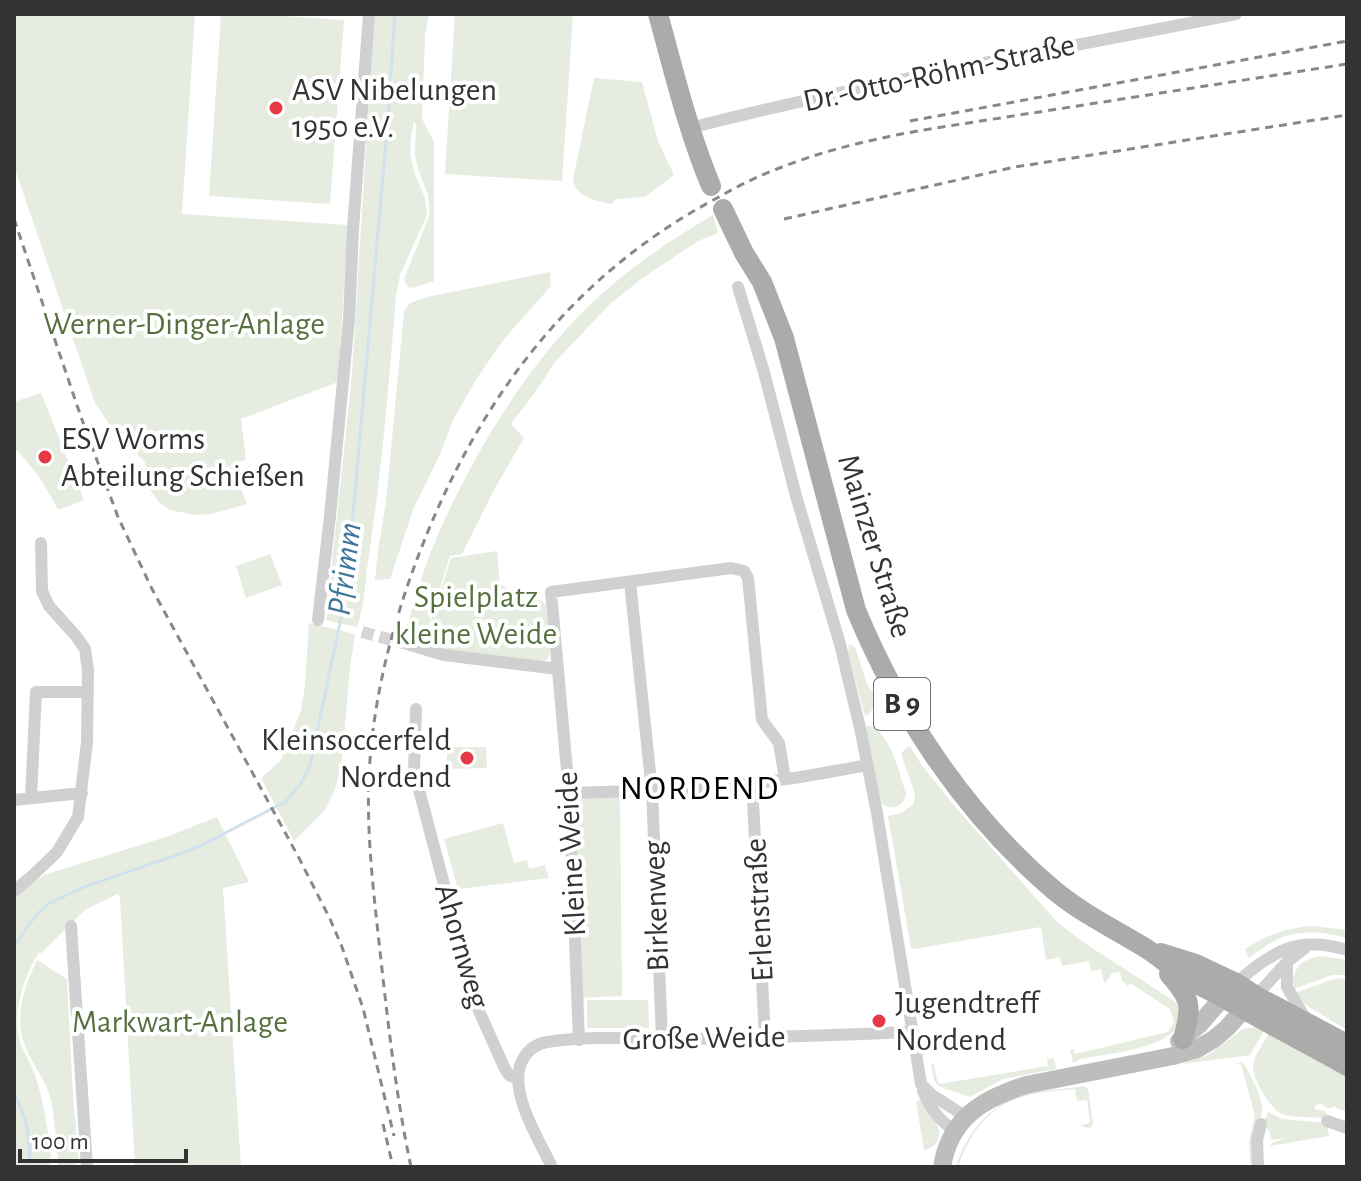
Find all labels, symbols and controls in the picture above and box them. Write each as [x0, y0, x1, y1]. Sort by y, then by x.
street label: Dr.-Otto-Röhm-Straße [800, 29, 1078, 117]
place label: ASV Nibelungen 1950 e.V. [292, 74, 497, 143]
marker: ASV Nibelungen 1950 e.V. [267, 99, 285, 117]
park label: Werner-Dinger-Anlage [43, 308, 325, 340]
place label: ESV Worms Abteilung Schießen [61, 423, 305, 492]
marker: ESV Worms Abteilung Schießen [36, 448, 54, 466]
street label: Mainzer Straße [832, 451, 918, 641]
water label: Pfrimm [322, 520, 368, 618]
park label: Spielplatz kleine Weide [395, 581, 557, 650]
road number: B 9 [874, 678, 930, 730]
place label: Kleinsoccerfeld Nordend [261, 724, 451, 793]
marker: Kleinsoccerfeld Nordend [458, 749, 476, 767]
street label: Kleine Weide [551, 771, 591, 937]
district label: NORDEND [620, 772, 780, 806]
street label: Erlenstraße [739, 837, 779, 983]
street label: Birkenweg [638, 839, 674, 972]
street label: Ahornweg [429, 880, 495, 1012]
place label: Jugendtreff Nordend [895, 987, 1041, 1056]
park label: Markwart-Anlage [72, 1006, 288, 1038]
marker: Jugendtreff Nordend [870, 1012, 888, 1030]
street label: Große Weide [622, 1021, 786, 1055]
scale bar [20, 1113, 186, 1163]
text: 100 m [32, 1130, 89, 1154]

